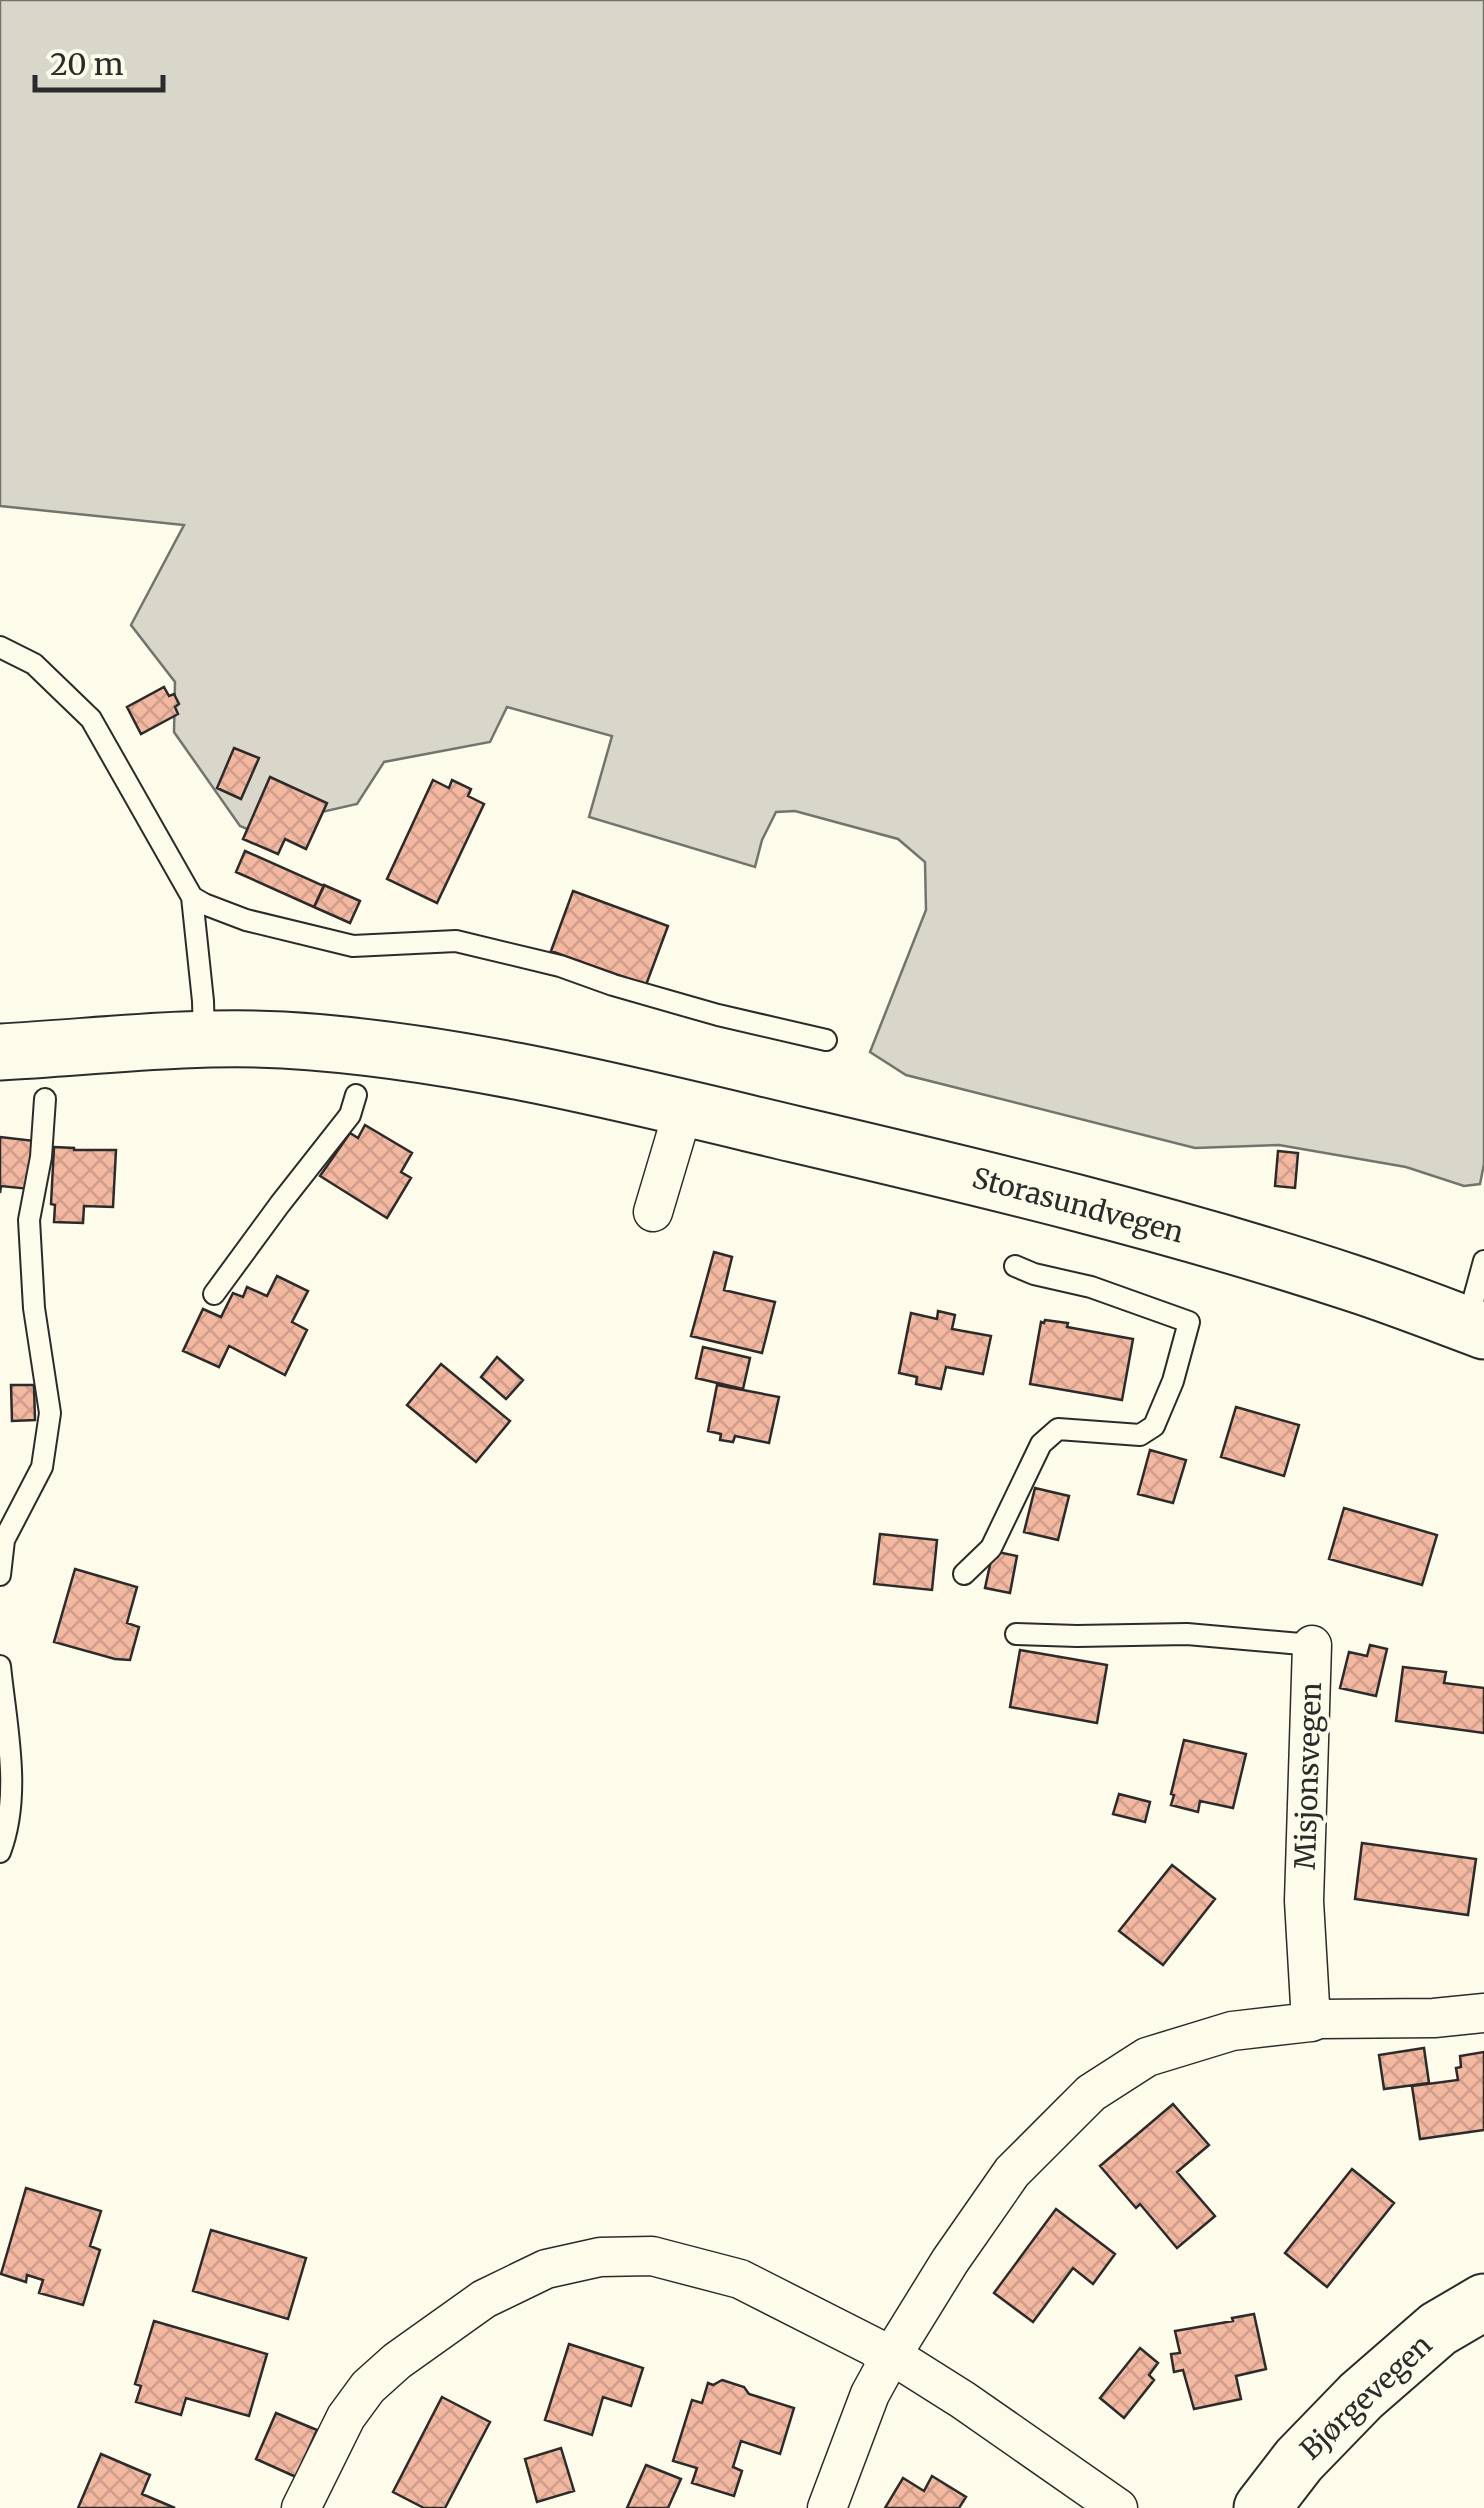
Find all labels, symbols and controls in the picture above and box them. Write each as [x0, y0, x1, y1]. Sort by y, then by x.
scale bar [35, 30, 162, 92]
text: 20 m [50, 45, 124, 83]
street label: Storasundvegen [969, 1160, 1187, 1250]
street label: Misjonsvegen [1287, 1682, 1329, 1870]
street label: Bjørgevegen [1293, 2327, 1439, 2467]

